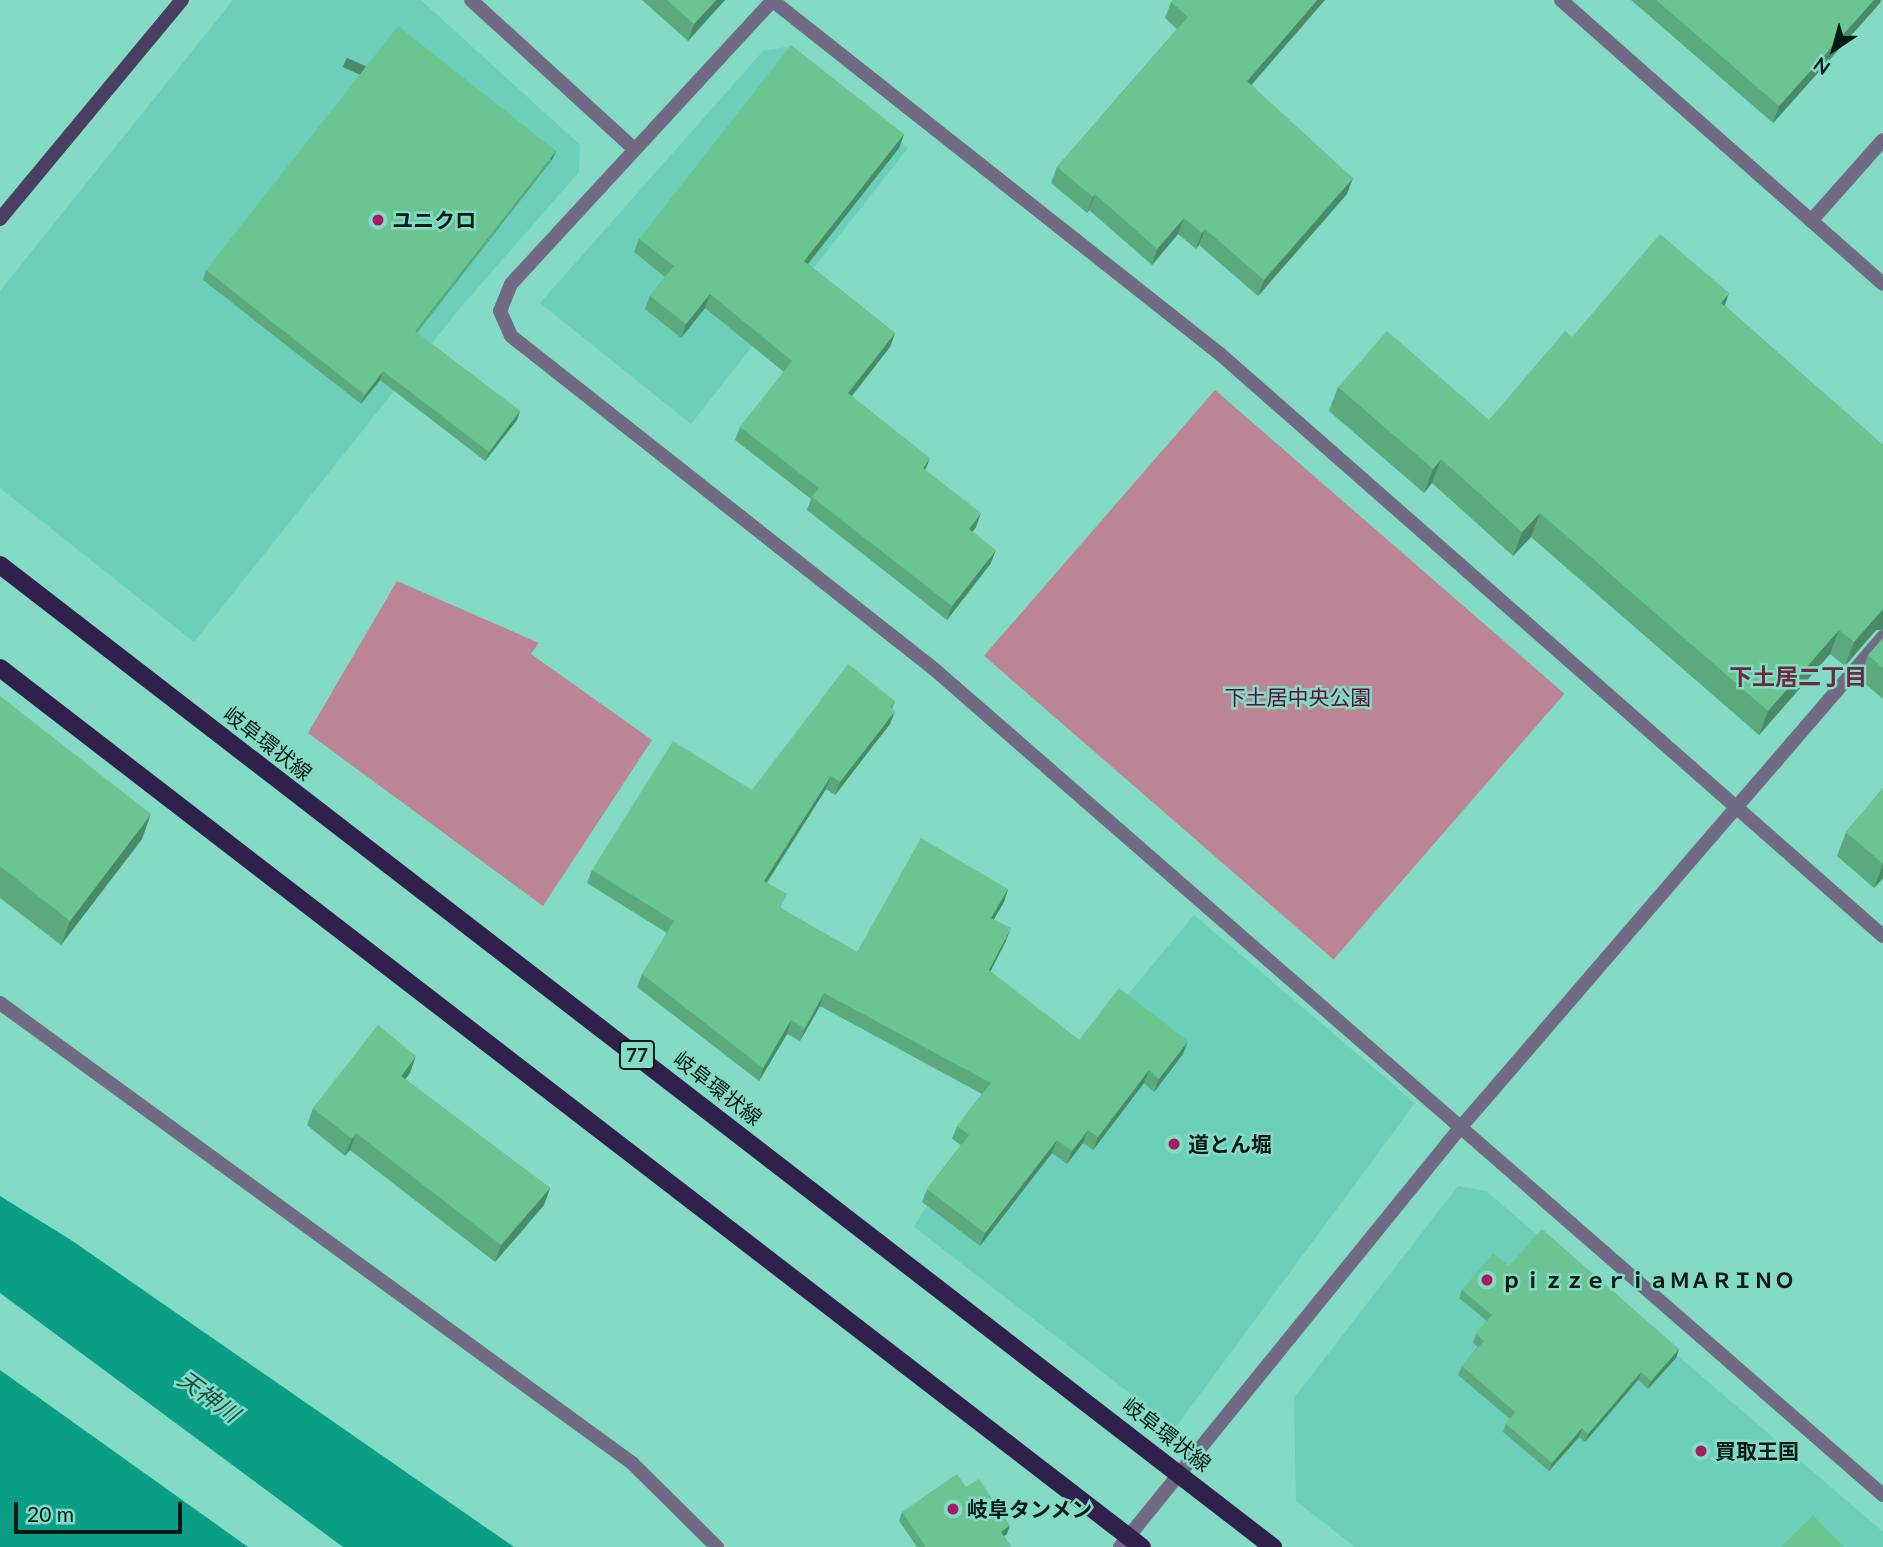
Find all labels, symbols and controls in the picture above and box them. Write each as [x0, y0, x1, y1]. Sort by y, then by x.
north arrow [1799, 14, 1869, 84]
text: N [1809, 53, 1834, 80]
place label: ユニクロ [392, 207, 476, 233]
marker: ユニクロ [370, 212, 386, 228]
district label: 下土居二丁目 [1729, 662, 1867, 690]
park label: 下土居中央公園 [1225, 684, 1371, 710]
street label: 岐阜環状線 [219, 701, 317, 785]
road number: 77 [618, 1040, 656, 1070]
street label: 岐阜環状線 [669, 1046, 767, 1130]
place label: 道とん堀 [1188, 1131, 1272, 1157]
marker: 道とん堀 [1166, 1136, 1182, 1152]
place label: ｐｉｚｚｅｒｉａＭＡＲＩＮＯ [1501, 1267, 1795, 1293]
marker: ｐｉｚｚｅｒｉａＭＡＲＩＮＯ [1479, 1272, 1495, 1288]
water label: 天神川 [173, 1365, 245, 1427]
street label: 岐阜環状線 [1118, 1392, 1216, 1476]
place label: 買取王国 [1715, 1438, 1799, 1464]
marker: 買取王国 [1693, 1443, 1709, 1459]
scale bar [18, 1488, 186, 1532]
place label: 岐阜タンメン [967, 1496, 1093, 1522]
text: 20 m [27, 1501, 74, 1526]
marker: 岐阜タンメン [945, 1501, 961, 1517]

